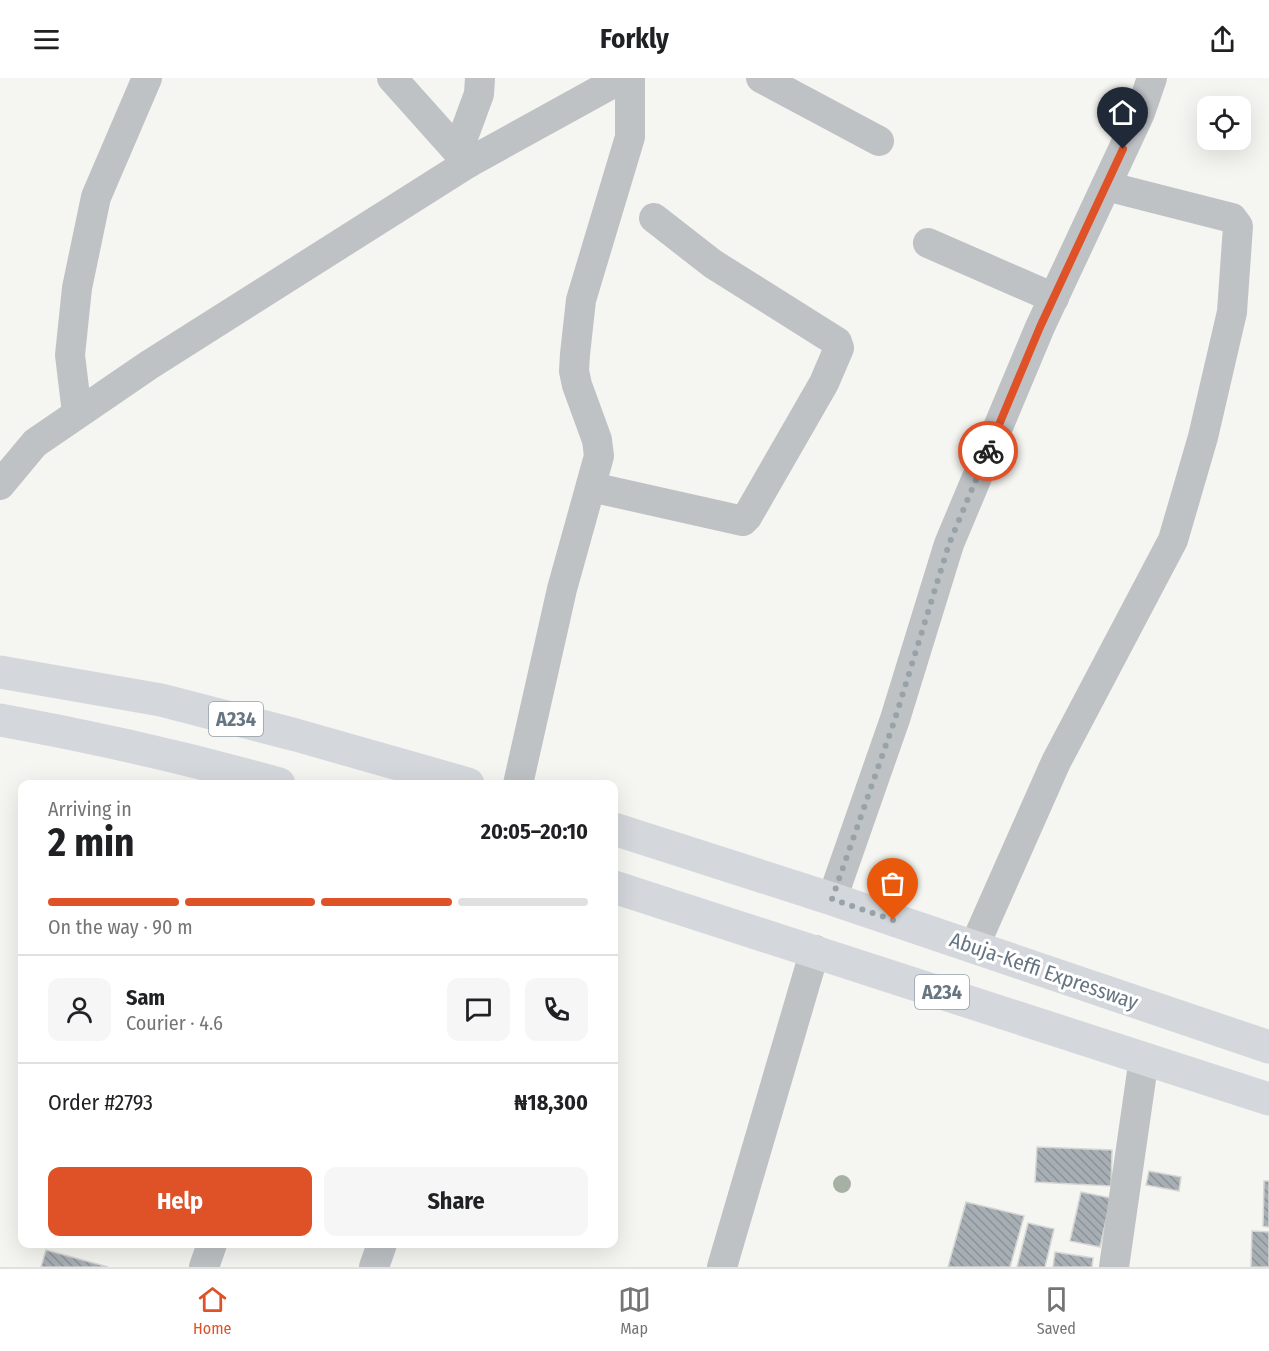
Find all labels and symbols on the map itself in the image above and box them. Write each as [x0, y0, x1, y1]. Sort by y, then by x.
pin [1097, 87, 1148, 149]
courier [958, 421, 1018, 481]
road number: A234 [209, 702, 263, 736]
pin [867, 858, 918, 920]
street label: Abuja-Keffi Expressway [946, 927, 1142, 1016]
road number: A234 [915, 975, 969, 1009]

